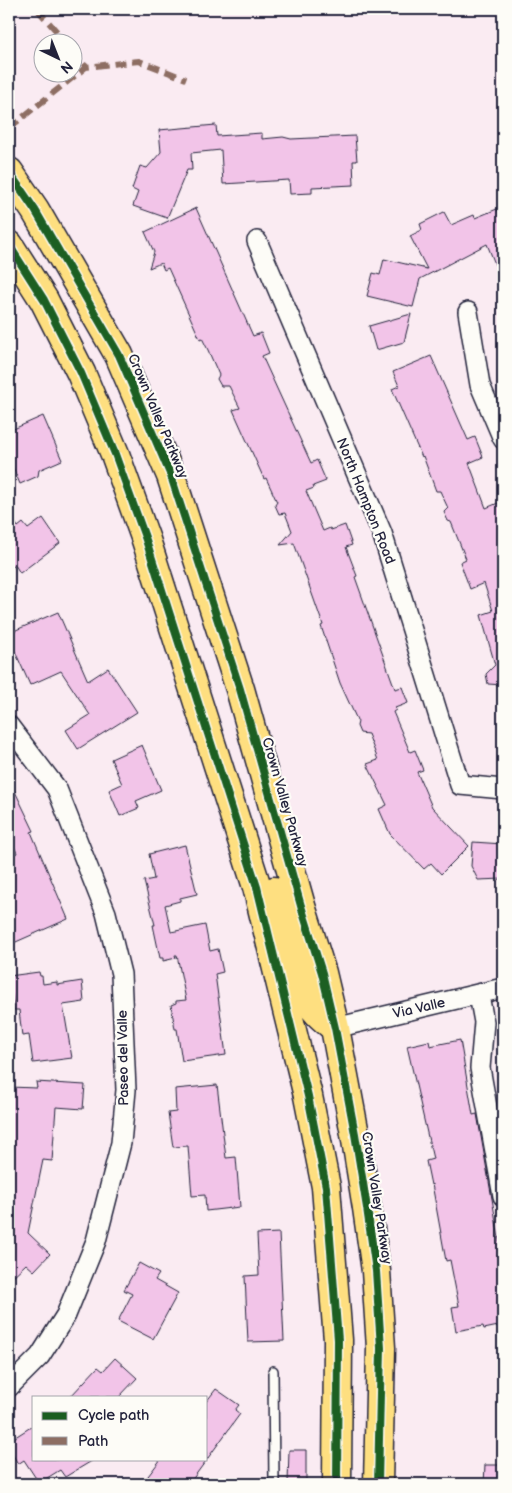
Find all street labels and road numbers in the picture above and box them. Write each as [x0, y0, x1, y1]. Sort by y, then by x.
street label: Crown Valley Parkway [124, 351, 192, 482]
street label: North Hampton Road [333, 435, 399, 567]
street label: Crown Valley Parkway [258, 735, 312, 869]
street label: Via Valle [391, 994, 447, 1022]
street label: Paseo del Valle [114, 1010, 132, 1106]
street label: Crown Valley Parkway [358, 1131, 396, 1266]

